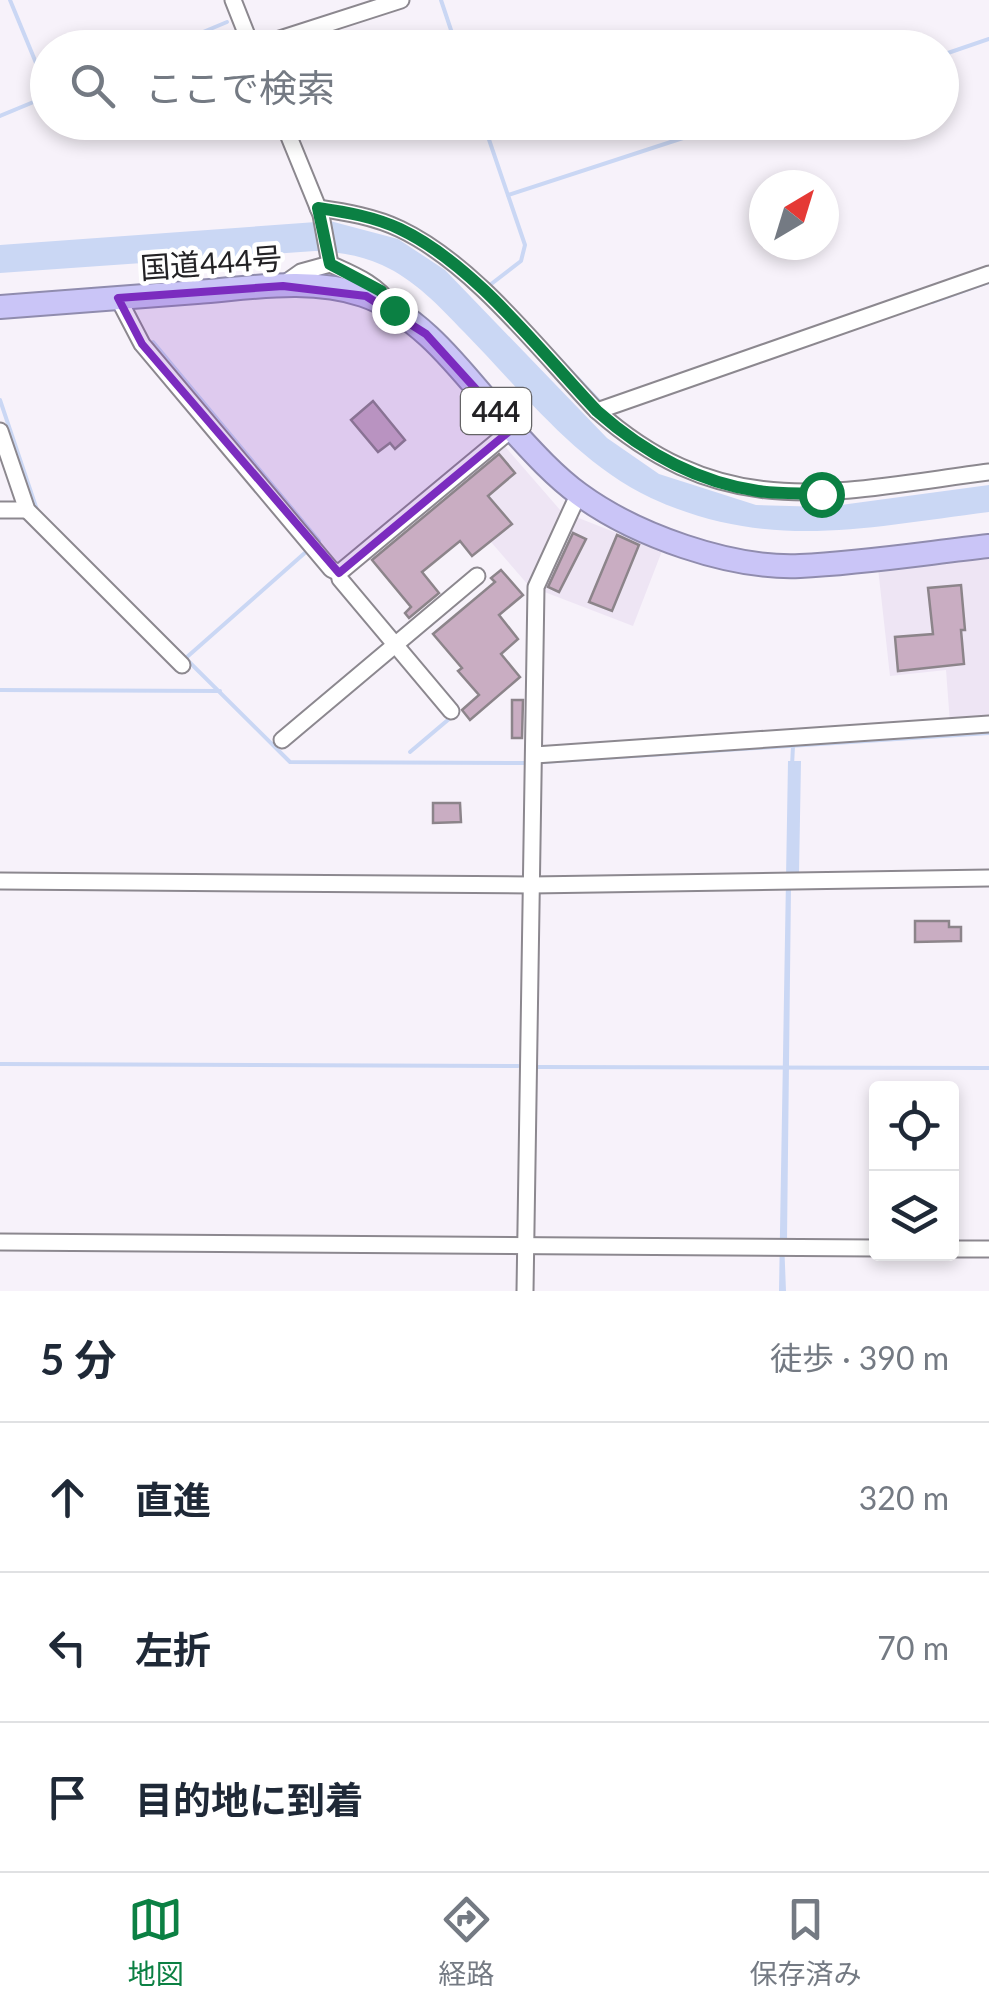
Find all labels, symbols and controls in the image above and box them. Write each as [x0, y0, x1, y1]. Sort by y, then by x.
search box [30, 30, 959, 140]
icon: search [65, 58, 120, 113]
text: ここで検索 [145, 64, 335, 110]
north arrow [749, 170, 839, 260]
street label: 国道444号 [139, 239, 283, 285]
route end [372, 288, 418, 334]
road number: 444 [461, 388, 531, 434]
route start [799, 472, 845, 518]
map controls [869, 1081, 959, 1261]
button: locate [869, 1081, 959, 1171]
button: layers [869, 1171, 959, 1261]
text: 5 分 [40, 1334, 117, 1384]
text: 徒歩 · 390 m [770, 1338, 949, 1377]
icon: ahead [40, 1470, 95, 1525]
text: 直進 [135, 1476, 211, 1522]
text: 320 m [859, 1478, 949, 1517]
icon: left [40, 1620, 95, 1675]
text: 左折 [135, 1626, 211, 1672]
text: 70 m [877, 1628, 949, 1667]
icon: arrive [40, 1770, 95, 1825]
text: 目的地に到着 [135, 1776, 363, 1822]
tab: 地図 [127, 1892, 184, 1992]
tab: 経路 [438, 1892, 495, 1992]
tab: 保存済み [749, 1892, 862, 1992]

